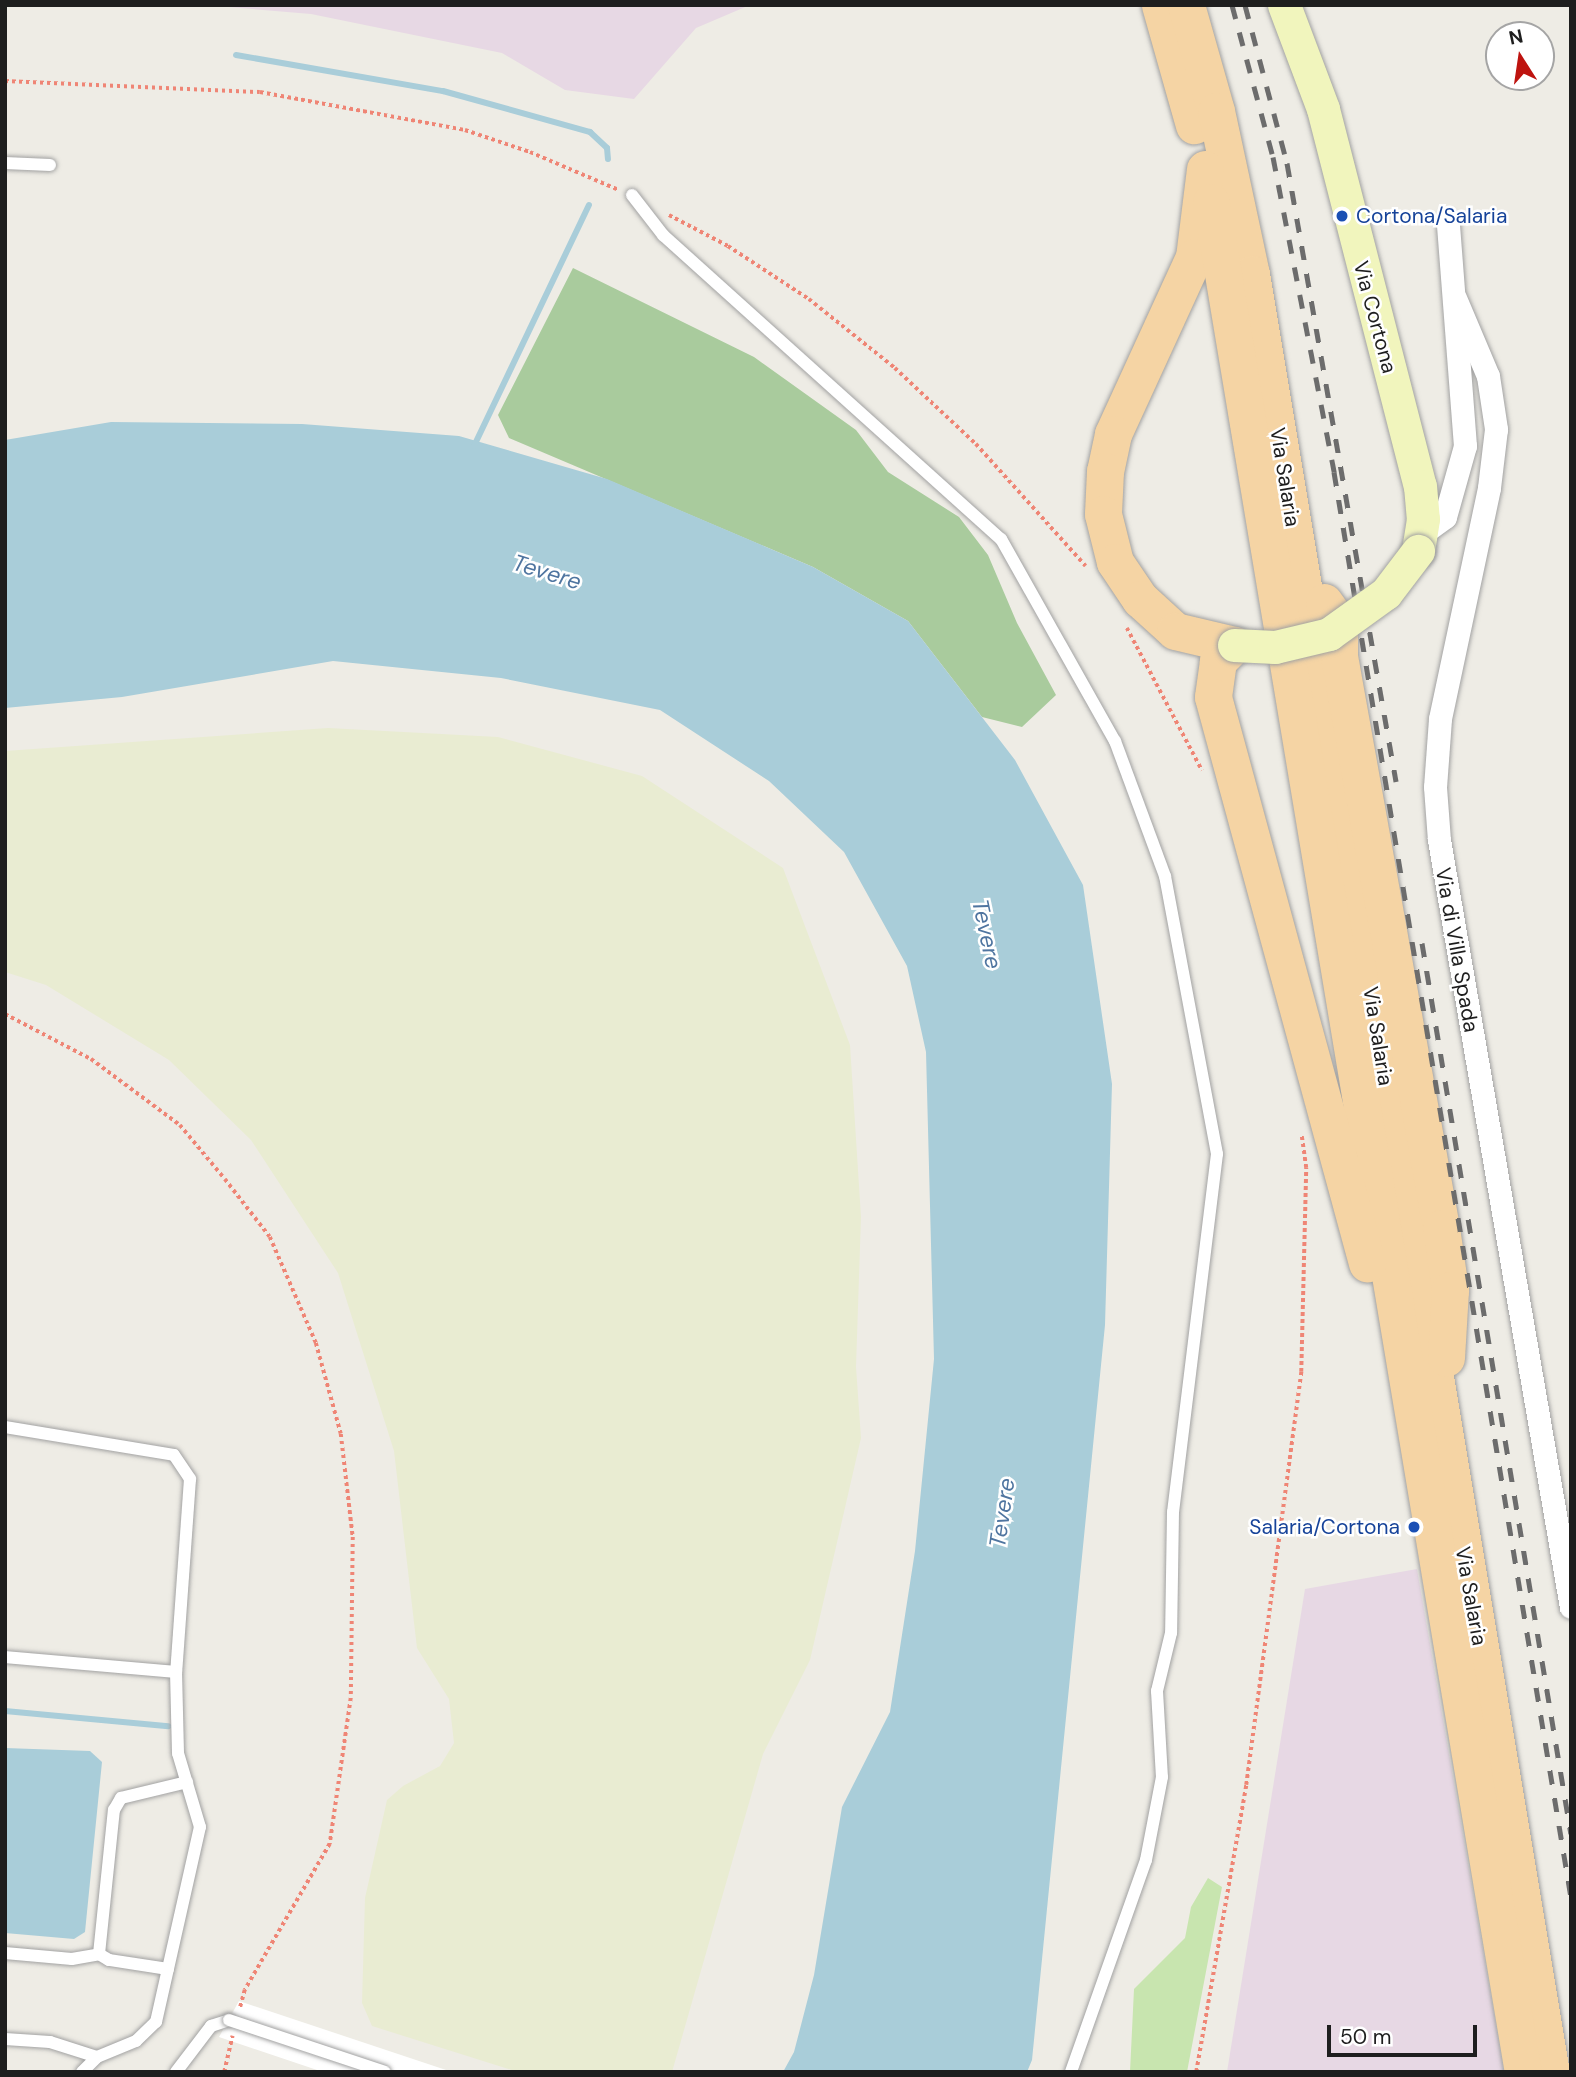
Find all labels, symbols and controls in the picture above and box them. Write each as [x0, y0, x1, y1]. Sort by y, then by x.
north arrow [1485, 21, 1555, 91]
text: N [1507, 23, 1525, 51]
place label: Cortona/Salaria [1356, 203, 1507, 229]
marker: Cortona/Salaria [1334, 208, 1350, 224]
street label: Via Cortona [1348, 258, 1402, 376]
street label: Via Salaria [1265, 426, 1305, 528]
water label: Tevere [509, 549, 585, 595]
street label: Via di Villa Spada [1430, 866, 1484, 1034]
water label: Tevere [966, 897, 1008, 971]
street label: Via Salaria [1358, 985, 1398, 1087]
water label: Tevere [983, 1476, 1021, 1550]
place label: Salaria/Cortona [1249, 1514, 1400, 1540]
marker: Salaria/Cortona [1406, 1519, 1422, 1535]
street label: Via Salaria [1450, 1545, 1492, 1647]
scale bar [1331, 2010, 1482, 2054]
text: 50 m [1340, 2023, 1391, 2051]

